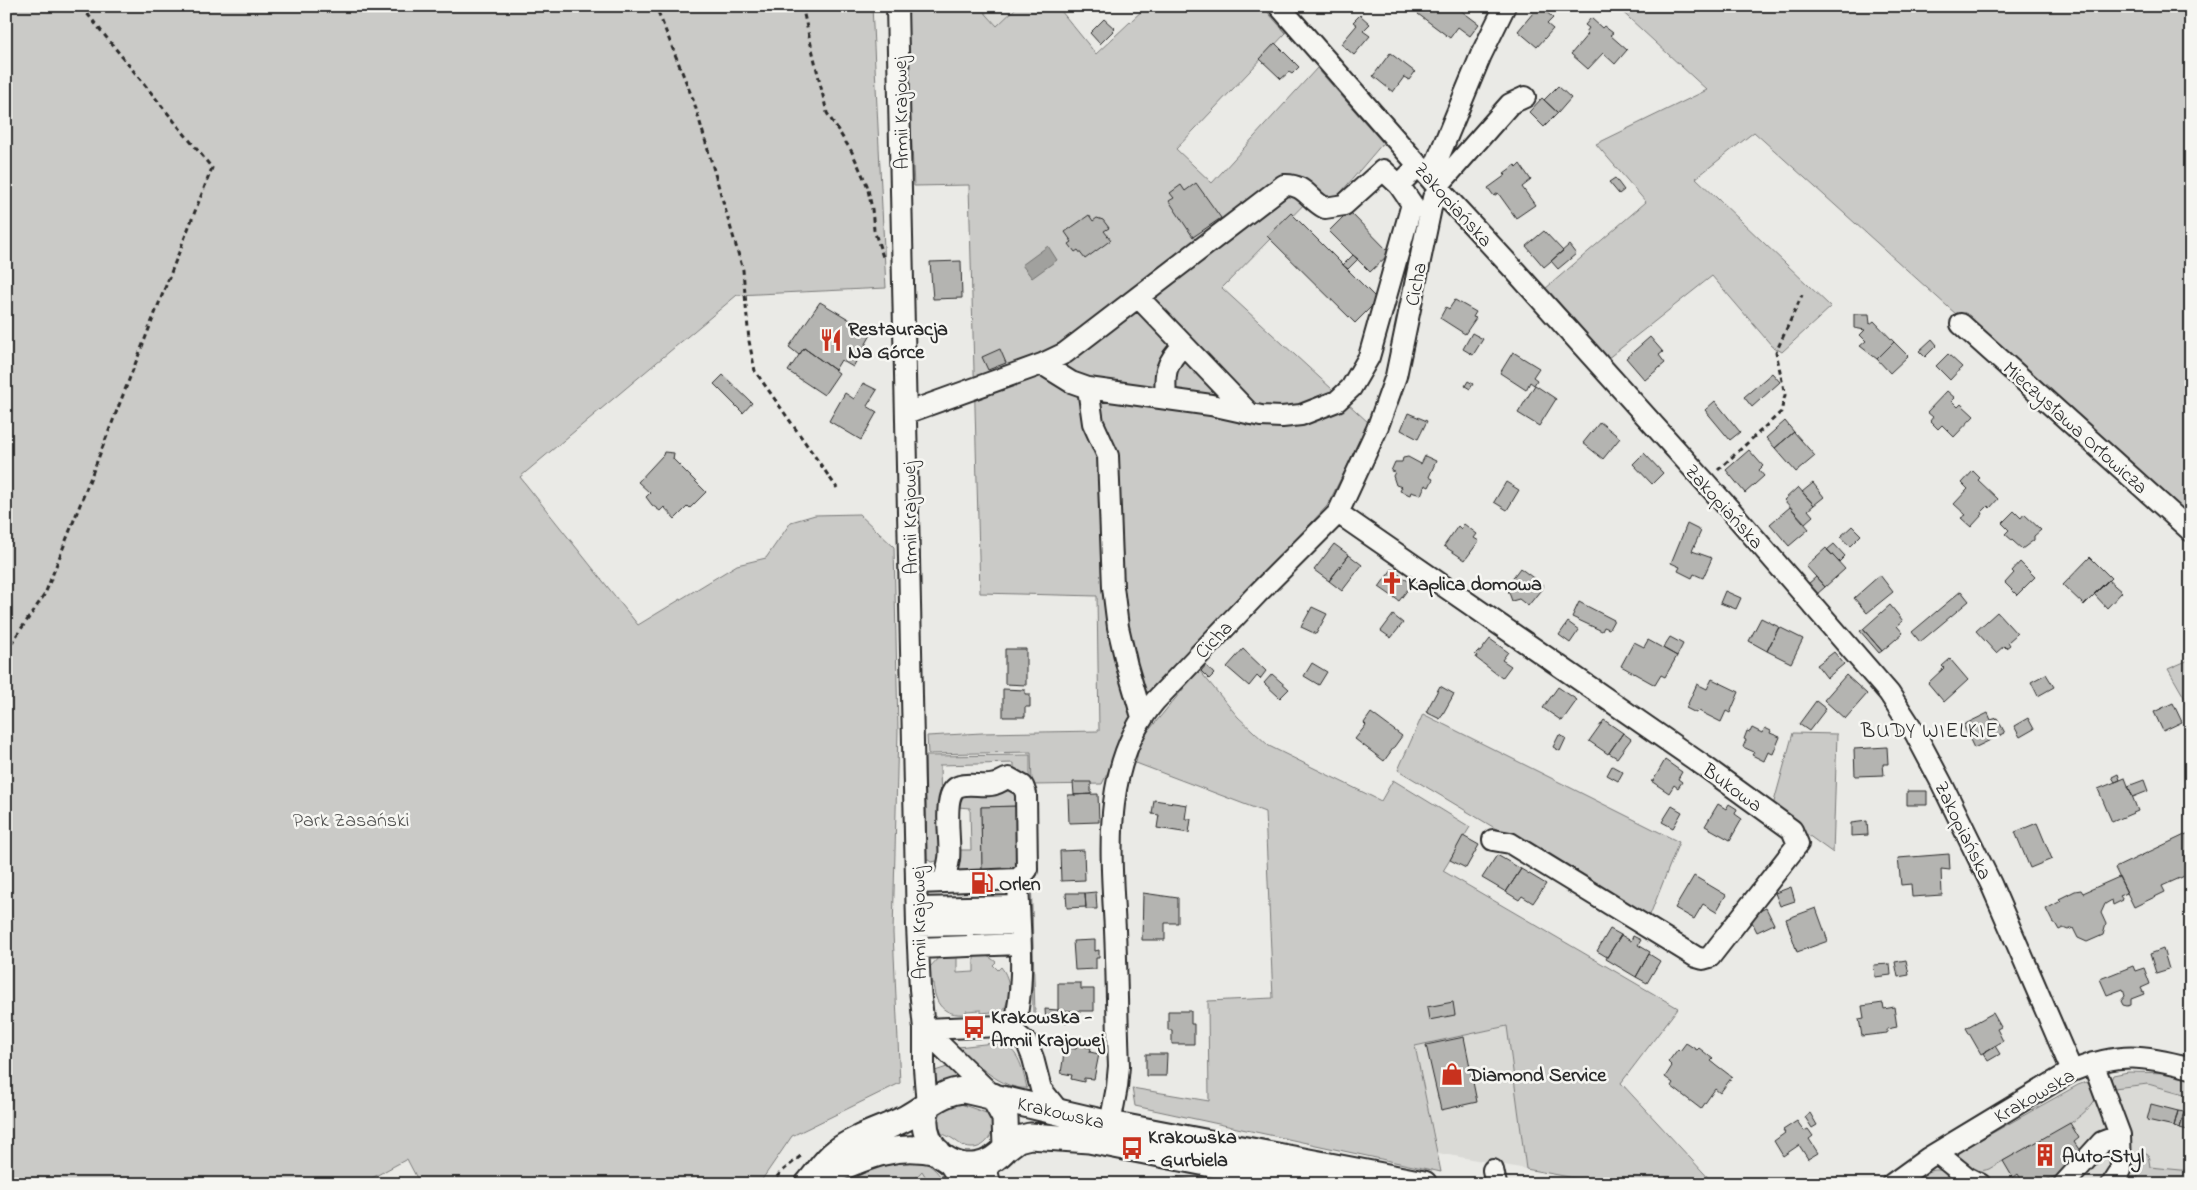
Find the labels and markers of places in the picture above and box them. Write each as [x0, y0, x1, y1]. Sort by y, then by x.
place label: Restauracja Na Górce [848, 316, 948, 368]
restaurant icon: Restauracja Na Górce [818, 327, 844, 353]
church icon: Kaplica domowa [1379, 570, 1405, 596]
place label: Kaplica domowa [1408, 571, 1542, 600]
fuel station icon: Orlen [969, 870, 995, 896]
place label: Orlen [999, 871, 1041, 900]
place label: Krakowska - Armii Krajowej [991, 1004, 1105, 1056]
bus stop icon: Krakowska - Armii Krajowej [961, 1014, 987, 1040]
shop icon: Diamond Service [1439, 1061, 1465, 1087]
place label: Diamond Service [1467, 1062, 1607, 1091]
place label: Krakowska - Gurbiela [1147, 1124, 1237, 1176]
bus stop icon: Krakowska - Gurbiela [1119, 1135, 1145, 1161]
building icon: Auto-Styl [2032, 1142, 2058, 1168]
place label: Auto-Styl [2062, 1143, 2144, 1173]

